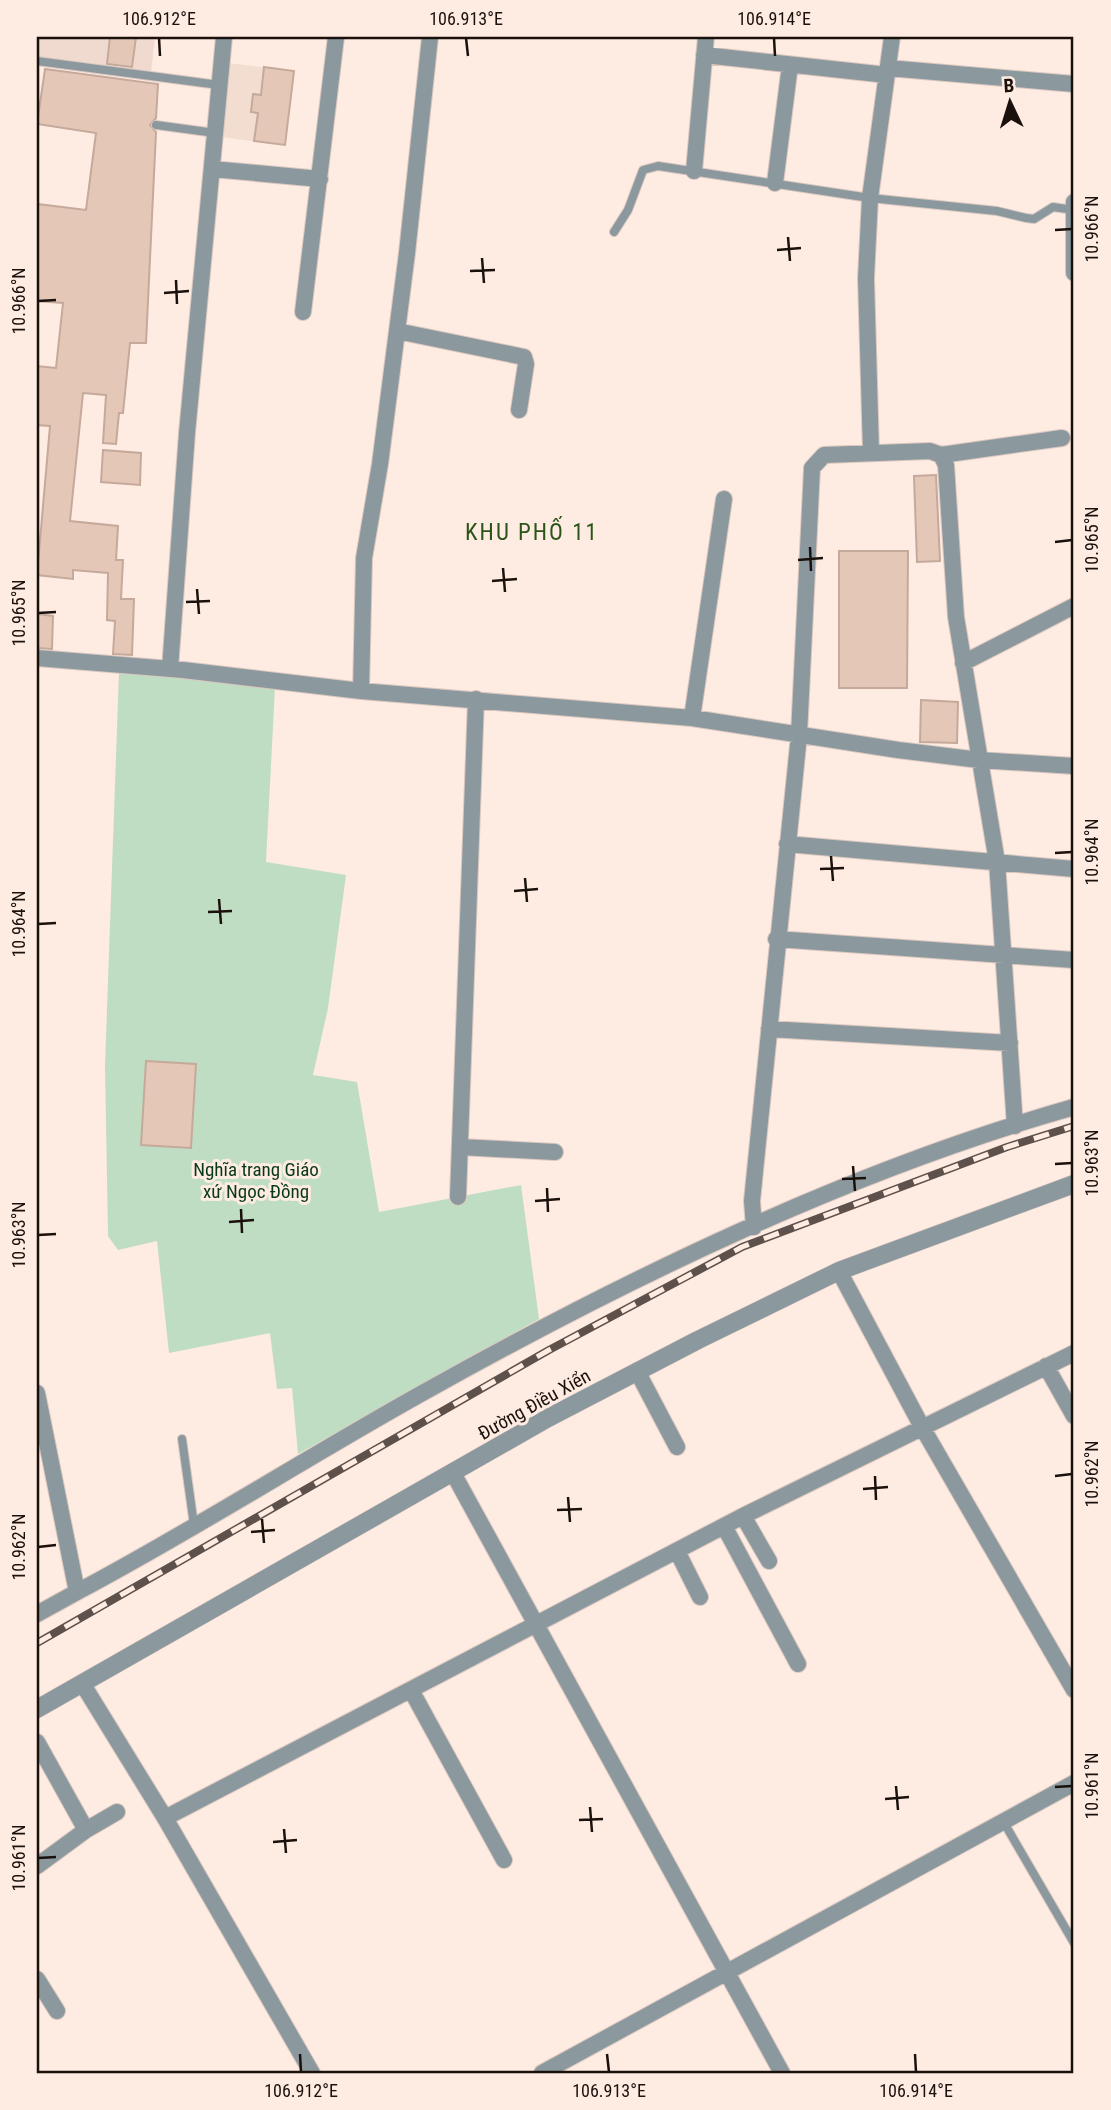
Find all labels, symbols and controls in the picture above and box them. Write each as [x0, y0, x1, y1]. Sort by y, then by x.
text: 106.912°E [122, 8, 196, 29]
text: 106.913°E [429, 8, 503, 29]
text: 106.914°E [737, 8, 811, 29]
north arrow [974, 66, 1044, 136]
text: B [1003, 74, 1015, 97]
text: 10.966°N [1081, 195, 1102, 263]
text: 10.966°N [8, 267, 29, 335]
text: 10.965°N [1081, 506, 1102, 574]
district label: KHU PHỐ 11 [465, 516, 599, 546]
text: 10.965°N [8, 579, 29, 647]
text: 10.964°N [1081, 818, 1102, 886]
text: 10.964°N [8, 890, 29, 958]
text: 10.963°N [1081, 1129, 1102, 1197]
park label: Nghĩa trang Giáo xứ Ngọc Đồng [193, 1158, 319, 1203]
text: 10.963°N [8, 1201, 29, 1269]
street label: Đường Điều Xiển [474, 1364, 594, 1445]
text: 10.962°N [1081, 1440, 1102, 1508]
text: 10.962°N [8, 1513, 29, 1581]
text: 10.961°N [1081, 1752, 1102, 1820]
text: 10.961°N [8, 1824, 29, 1892]
text: 106.912°E [264, 2080, 338, 2101]
text: 106.913°E [572, 2080, 646, 2101]
text: 106.914°E [879, 2080, 953, 2101]

